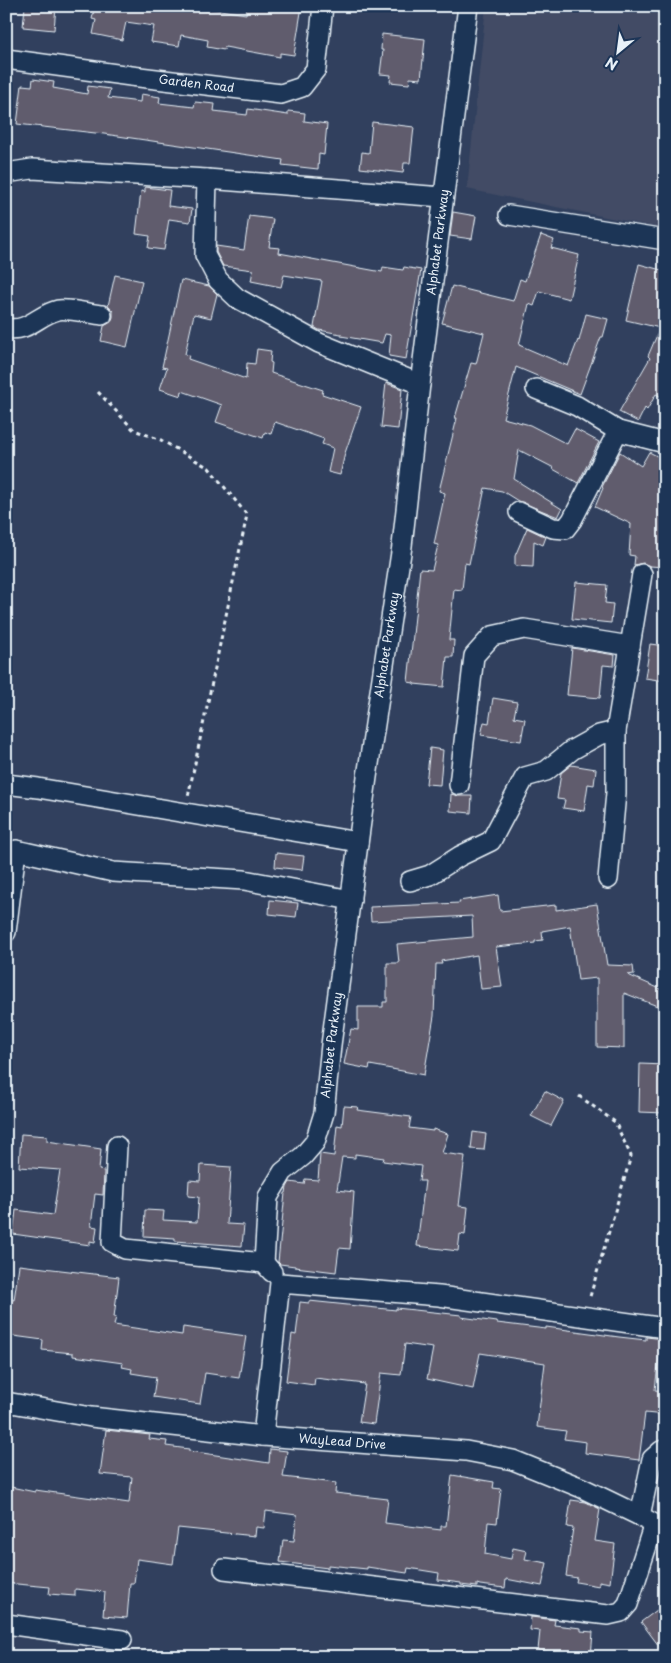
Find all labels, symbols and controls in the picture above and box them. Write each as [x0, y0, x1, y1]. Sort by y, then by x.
north arrow [594, 28, 644, 78]
text: N [602, 52, 621, 76]
street label: Garden Road [158, 69, 235, 96]
street label: Alphabet Parkway [421, 188, 453, 296]
street label: Alphabet Parkway [369, 591, 403, 699]
street label: Alphabet Parkway [316, 991, 346, 1099]
street label: WayLead Drive [298, 1429, 387, 1453]

